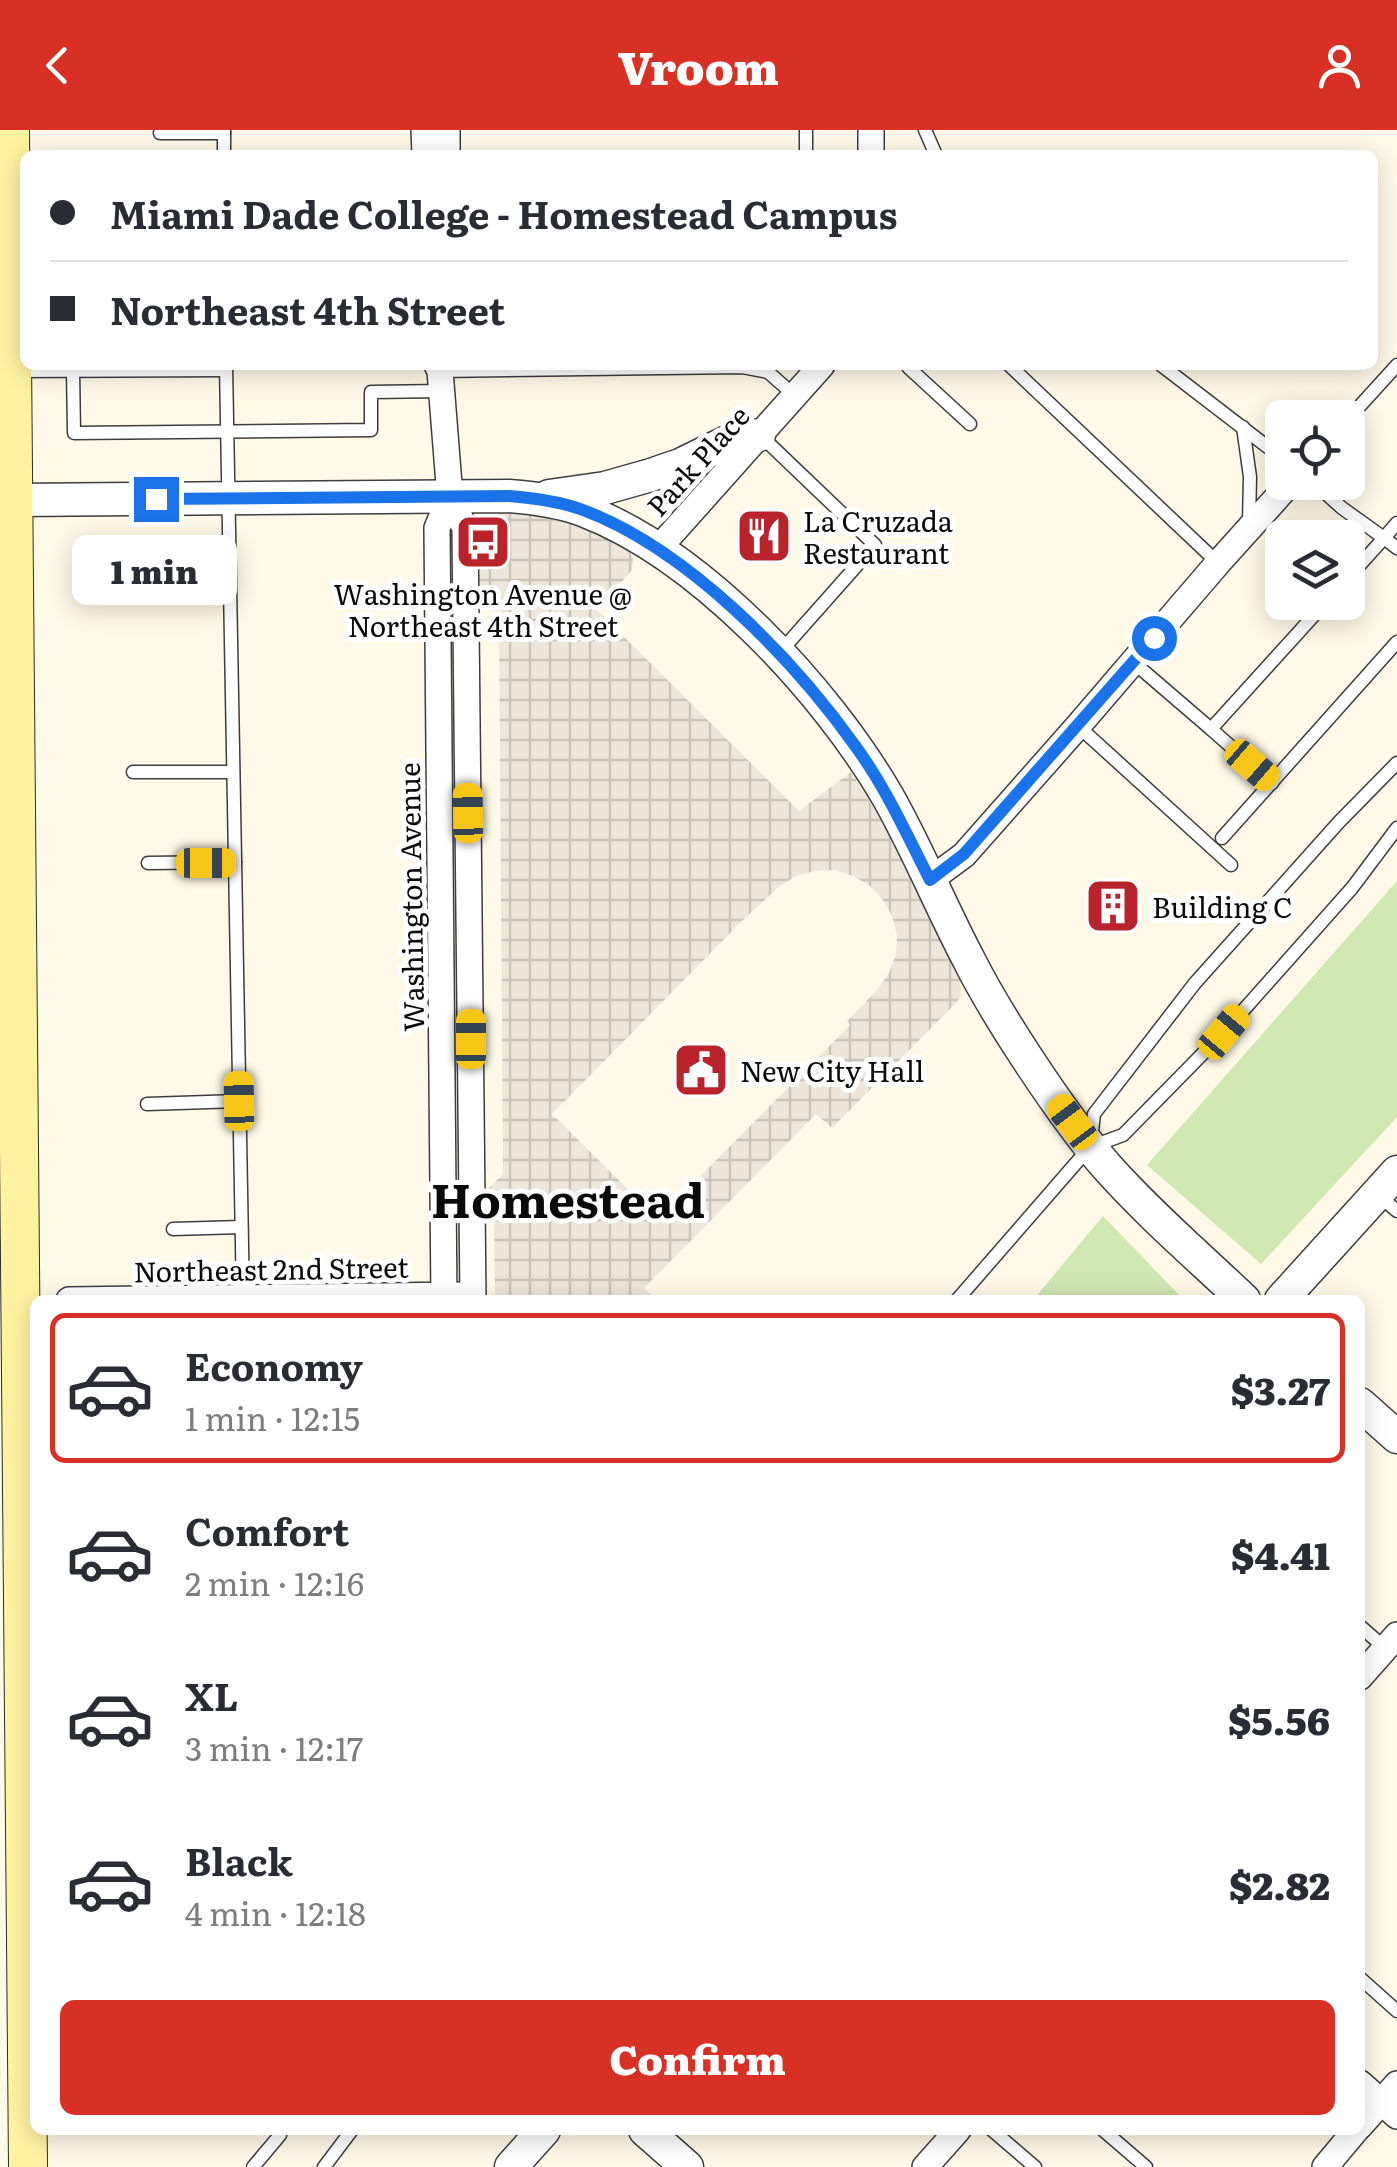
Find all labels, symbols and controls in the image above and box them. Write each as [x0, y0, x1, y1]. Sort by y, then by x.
text: Vroom [618, 32, 779, 99]
icon: back [30, 38, 85, 93]
icon: person [1312, 38, 1367, 93]
text: Miami Dade College - Homestead Campus [110, 184, 898, 241]
text: Northeast 4th Street [110, 280, 505, 337]
street label: Park Place [636, 395, 758, 525]
map controls [1265, 400, 1365, 620]
button: locate [1265, 400, 1365, 500]
route end [134, 477, 179, 522]
place label: La Cruzada Restaurant [803, 499, 953, 573]
restaurant icon: La Cruzada Restaurant [734, 506, 794, 566]
bus stop icon: Washington Avenue @ Northeast 4th Street [453, 512, 513, 572]
button: layers [1265, 520, 1365, 620]
callout: 1 min [74, 534, 238, 604]
text: 1 min [111, 546, 198, 594]
place label: Washington Avenue @ Northeast 4th Street [334, 572, 632, 646]
route start [1132, 616, 1177, 661]
car [1220, 734, 1284, 796]
street label: Washington Avenue [387, 762, 433, 1032]
car [452, 783, 484, 843]
car [176, 848, 236, 878]
building icon: Building C [1083, 876, 1143, 936]
place label: Building C [1152, 885, 1292, 927]
car [1193, 999, 1255, 1065]
car [456, 1009, 486, 1069]
public building icon: New City Hall [671, 1040, 731, 1100]
place label: New City Hall [740, 1049, 924, 1091]
car [223, 1071, 255, 1131]
car [1042, 1089, 1102, 1155]
district label: Homestead [431, 1162, 705, 1233]
street label: Northeast 2nd Street [133, 1245, 410, 1291]
text: Economy [185, 1336, 363, 1393]
icon: car [65, 1343, 155, 1433]
text: $3.27 [1231, 1360, 1330, 1417]
text: 1 min · 12:15 [185, 1393, 360, 1441]
text: Comfort [185, 1501, 349, 1558]
icon: car [65, 1508, 155, 1598]
text: $4.41 [1231, 1525, 1330, 1582]
text: 2 min · 12:16 [185, 1558, 364, 1606]
text: XL [185, 1666, 238, 1723]
icon: car [65, 1673, 155, 1763]
text: $5.56 [1228, 1690, 1330, 1747]
text: 3 min · 12:17 [185, 1723, 363, 1771]
text: Black [185, 1831, 293, 1888]
icon: car [65, 1838, 155, 1928]
text: $2.82 [1229, 1855, 1330, 1912]
text: 4 min · 12:18 [185, 1888, 366, 1936]
button: Confirm [60, 2000, 1335, 2115]

